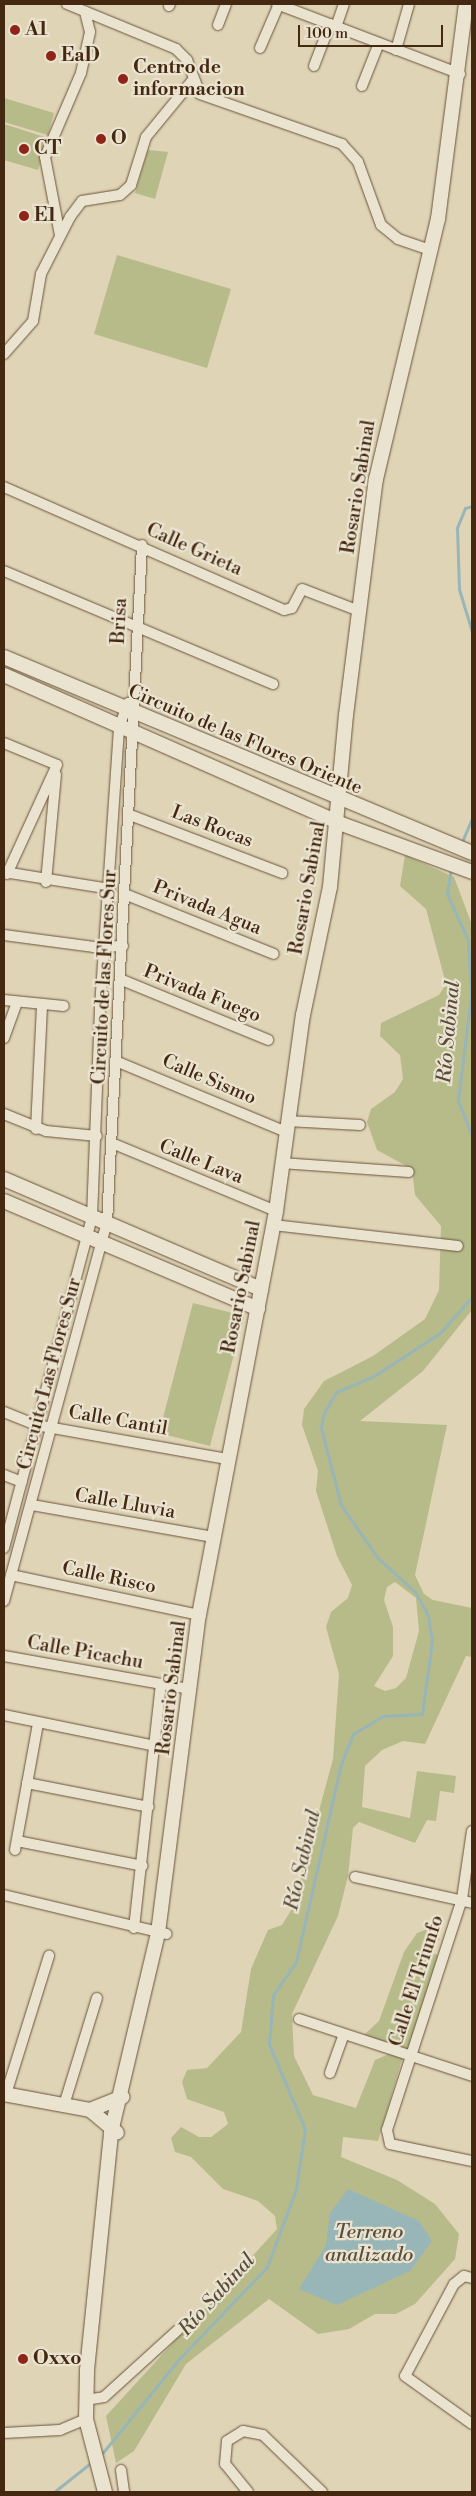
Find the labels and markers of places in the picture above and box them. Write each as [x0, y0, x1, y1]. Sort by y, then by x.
place label: A1 [25, 19, 48, 41]
marker: A1 [9, 24, 21, 36]
place label: EaD [61, 45, 100, 67]
marker: EaD [45, 50, 57, 62]
place label: Centro de informacion [133, 57, 245, 101]
marker: Centro de informacion [117, 73, 129, 85]
place label: O [111, 128, 127, 150]
marker: O [95, 133, 107, 145]
place label: CT [34, 138, 61, 160]
marker: CT [18, 143, 30, 155]
place label: E1 [34, 205, 56, 227]
marker: E1 [18, 210, 30, 222]
place label: Oxxo [33, 2348, 81, 2370]
marker: Oxxo [17, 2353, 29, 2365]

